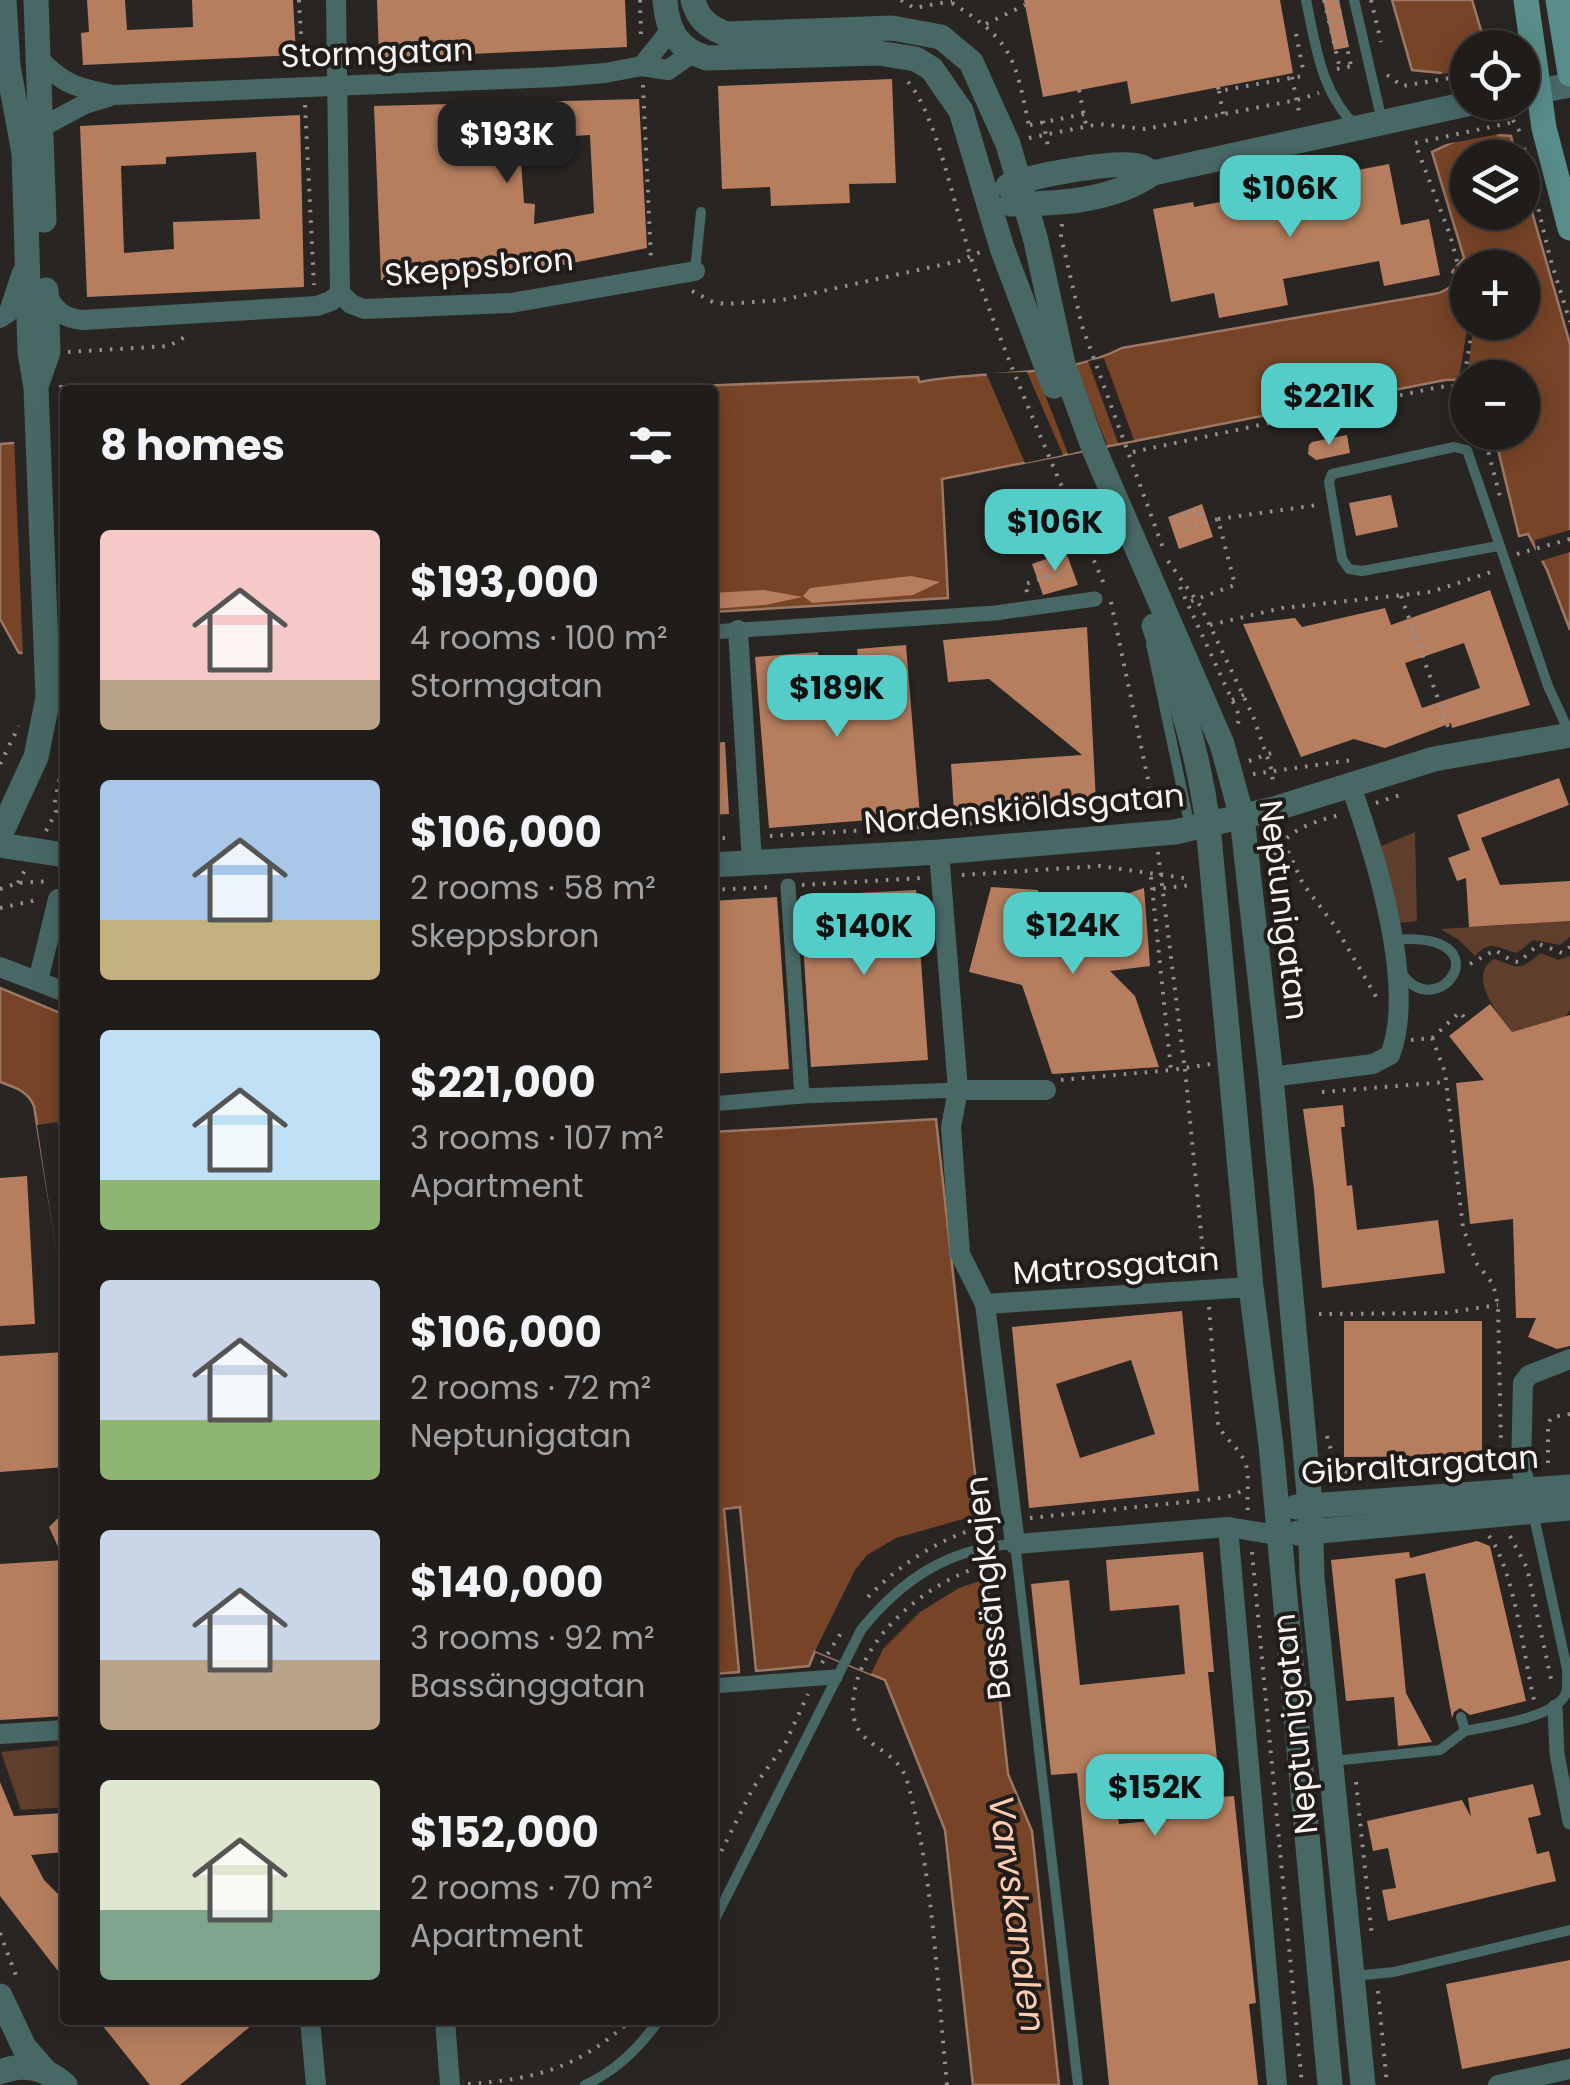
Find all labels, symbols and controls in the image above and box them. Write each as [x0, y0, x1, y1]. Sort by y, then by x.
street label: Stormgatan [280, 27, 474, 78]
map controls [1450, 30, 1540, 450]
button: locate [1450, 30, 1540, 120]
pin: $193K [437, 101, 577, 186]
text: $193K [460, 111, 554, 156]
button: layers [1450, 140, 1540, 230]
pin: $106K [1220, 155, 1360, 240]
text: $106K [1242, 165, 1338, 210]
street label: Skeppsbron [383, 236, 575, 297]
button: + [1450, 250, 1540, 340]
button: − [1450, 360, 1540, 450]
pin: $221K [1259, 363, 1399, 448]
text: $221K [1283, 373, 1375, 418]
text: 8 homes [100, 416, 285, 475]
icon: filters [623, 418, 678, 473]
pin: $106K [985, 489, 1125, 574]
text: $106K [1007, 499, 1103, 544]
text: $193,000 [410, 553, 599, 612]
icon: home [180, 570, 300, 690]
text: 4 rooms · 100 m² [410, 615, 668, 660]
pin: $189K [767, 655, 907, 740]
text: Stormgatan [410, 663, 603, 708]
text: $189K [789, 665, 885, 710]
street label: Nordenskiöldsgatan [862, 772, 1186, 845]
street label: Neptunigatan [1249, 797, 1320, 1023]
text: $106,000 [410, 803, 602, 862]
icon: home [180, 820, 300, 940]
text: 2 rooms · 58 m² [410, 865, 656, 910]
pin: $124K [1003, 892, 1143, 977]
pin: $140K [794, 893, 934, 978]
text: $124K [1025, 902, 1121, 947]
text: $140K [815, 903, 913, 948]
text: Skeppsbron [410, 913, 600, 958]
text: $221,000 [410, 1053, 596, 1112]
icon: home [180, 1070, 300, 1190]
text: 3 rooms · 107 m² [410, 1115, 664, 1160]
text: Apartment [410, 1163, 583, 1208]
street label: Matrosgatan [1011, 1236, 1221, 1295]
text: $106,000 [410, 1303, 602, 1362]
icon: home [180, 1320, 300, 1440]
text: 2 rooms · 72 m² [410, 1365, 651, 1410]
text: Neptunigatan [410, 1413, 631, 1458]
street label: Gibraltargatan [1300, 1434, 1540, 1495]
street label: Bassängkajen [953, 1474, 1022, 1702]
text: $140,000 [410, 1553, 603, 1612]
icon: home [180, 1570, 300, 1690]
street label: Neptunigatan [1261, 1612, 1328, 1837]
text: 3 rooms · 92 m² [410, 1615, 654, 1660]
text: Bassänggatan [410, 1663, 645, 1708]
pin: $152K [1085, 1754, 1225, 1839]
text: $152K [1108, 1764, 1202, 1809]
water label: Varvskanalen [977, 1792, 1058, 2036]
text: $152,000 [410, 1803, 599, 1862]
icon: home [180, 1820, 300, 1940]
text: 2 rooms · 70 m² [410, 1865, 653, 1910]
text: Apartment [410, 1913, 583, 1958]

